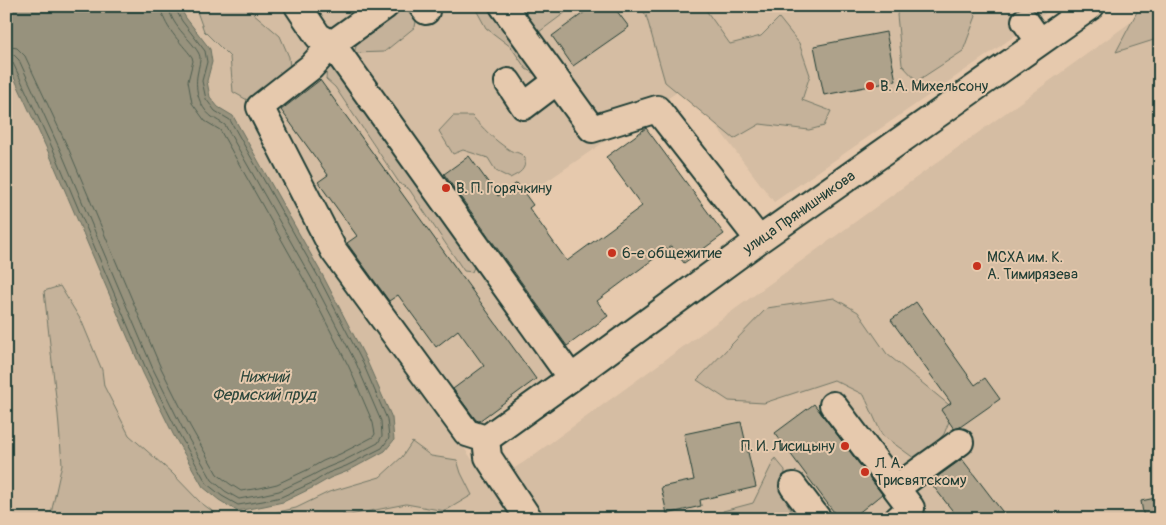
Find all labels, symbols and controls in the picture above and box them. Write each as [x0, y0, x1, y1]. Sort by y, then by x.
place label: В. А. Михельсону [880, 77, 989, 96]
marker: В. А. Михельсону [864, 80, 876, 92]
street label: улица Прянишникова [739, 167, 859, 259]
place label: В. П. Горячкину [456, 179, 552, 198]
marker: В. П. Горячкину [440, 182, 452, 194]
place label: 6-е общежитие [622, 244, 722, 263]
marker: 6-е общежитие [606, 247, 618, 259]
place label: МСХА им. К. А. Тимирязева [987, 248, 1078, 284]
marker: МСХА им. К. А. Тимирязева [971, 260, 983, 272]
water label: Нижний Фермский пруд [212, 367, 317, 405]
place label: П. И. Лисицыну [741, 437, 836, 456]
marker: П. И. Лисицыну [839, 440, 851, 452]
place label: Л. А. Трисвятскому [874, 454, 967, 490]
marker: Л. А. Трисвятскому [859, 466, 871, 478]

